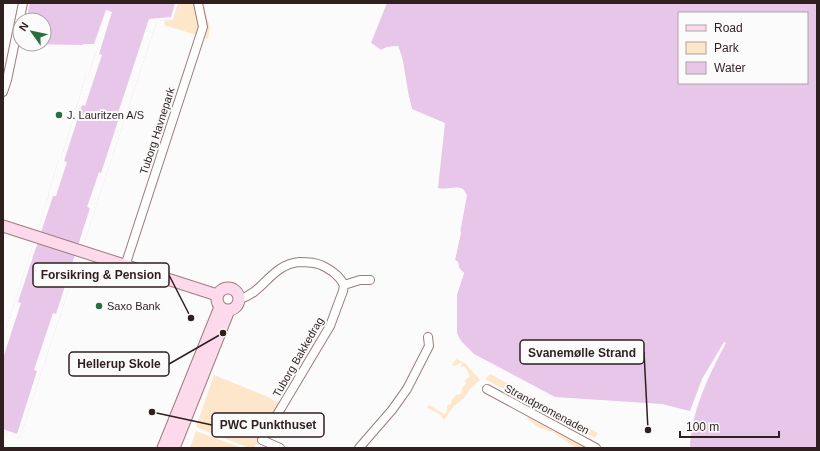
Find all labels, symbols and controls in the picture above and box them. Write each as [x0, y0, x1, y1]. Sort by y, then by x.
north arrow [12, 12, 52, 52]
legend [678, 12, 808, 84]
text: N [16, 20, 31, 33]
text: Road [714, 21, 743, 35]
text: Park [714, 41, 740, 55]
text: Water [714, 61, 746, 75]
street label: Tuborg Havnepark [137, 86, 177, 176]
place label: J. Lauritzen A/S [67, 109, 144, 121]
marker: J. Lauritzen A/S [54, 110, 64, 120]
callout: Forsikring & Pension [33, 263, 169, 287]
text: Forsikring & Pension [41, 268, 161, 282]
place label: Saxo Bank [107, 300, 161, 312]
marker: Saxo Bank [94, 301, 104, 311]
street label: Tuborg Bakkedrag [270, 315, 326, 399]
callout: Svanemølle Strand [520, 340, 644, 364]
text: Svanemølle Strand [528, 346, 636, 360]
callout: Hellerup Skole [69, 352, 169, 376]
text: Hellerup Skole [77, 357, 161, 371]
street label: Strandpromenaden [503, 382, 591, 436]
callout: PWC Punkthuset [212, 413, 324, 437]
scale bar [680, 413, 779, 439]
text: PWC Punkthuset [220, 418, 316, 432]
text: 100 m [686, 420, 719, 434]

